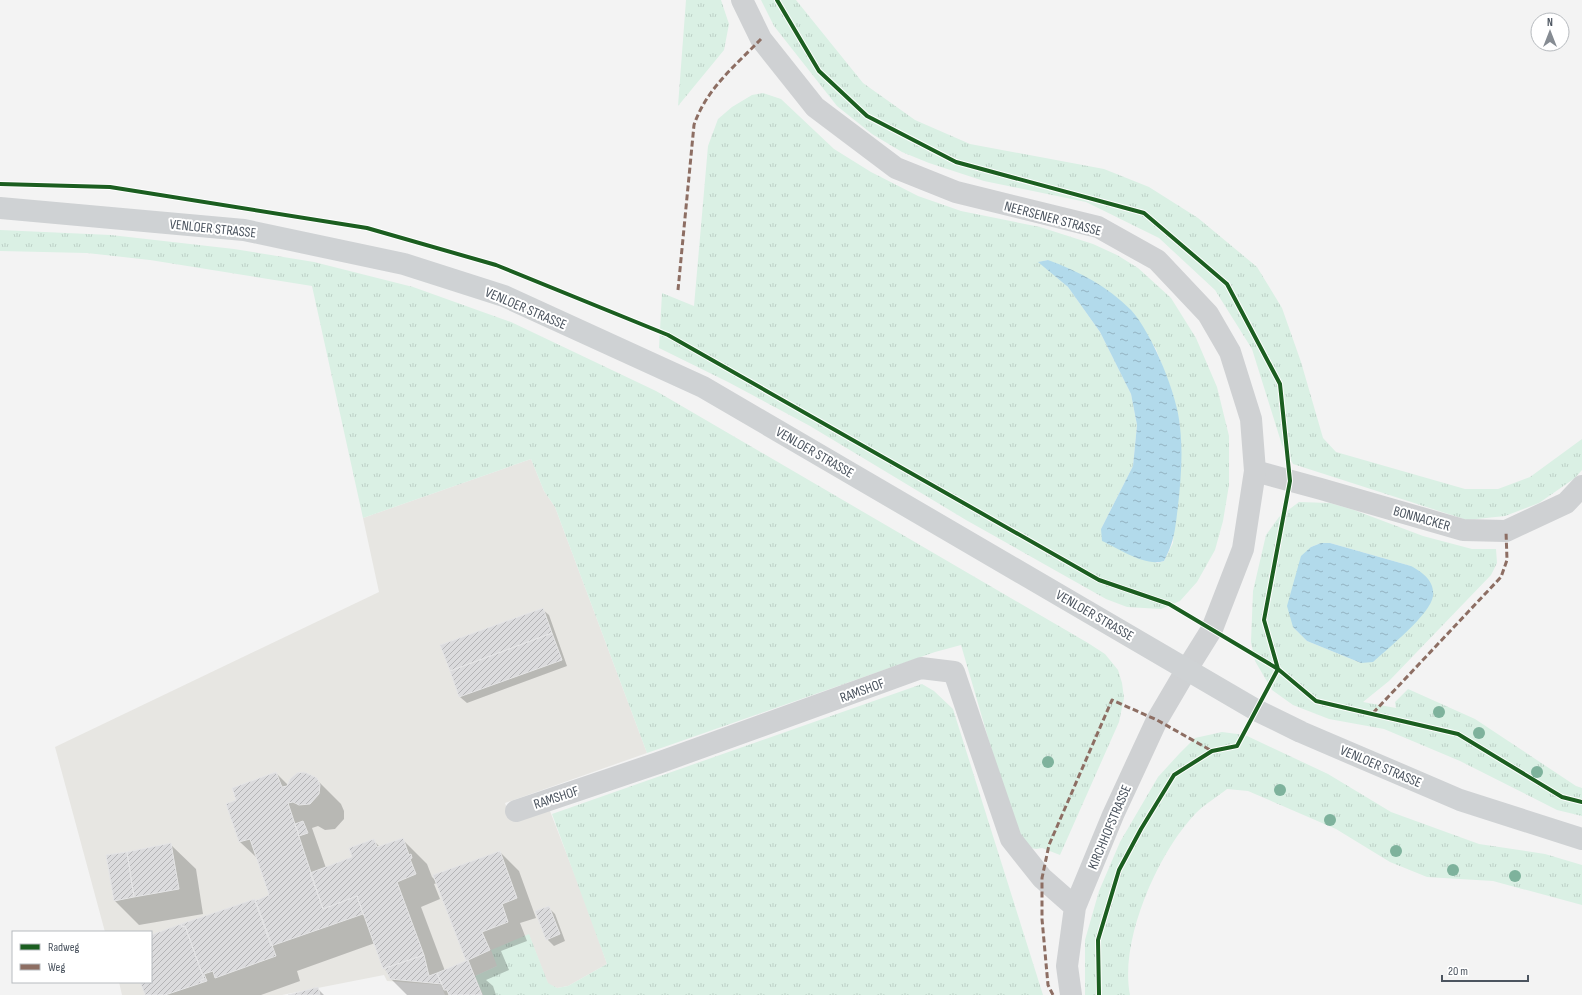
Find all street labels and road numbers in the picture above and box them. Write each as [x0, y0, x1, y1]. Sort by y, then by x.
street label: NEERSENER STRASSE [1002, 197, 1104, 240]
street label: VENLOER STRASSE [169, 215, 257, 242]
street label: VENLOER STRASSE [482, 284, 569, 333]
street label: VENLOER STRASSE [773, 423, 857, 482]
street label: BONNACKER [1391, 502, 1453, 535]
street label: VENLOER STRASSE [1053, 586, 1137, 645]
street label: RAMSHOF [838, 674, 887, 706]
street label: VENLOER STRASSE [1337, 742, 1424, 791]
street label: RAMSHOF [532, 782, 581, 813]
street label: KIRCHHOFSTRASSE [1084, 782, 1135, 872]

